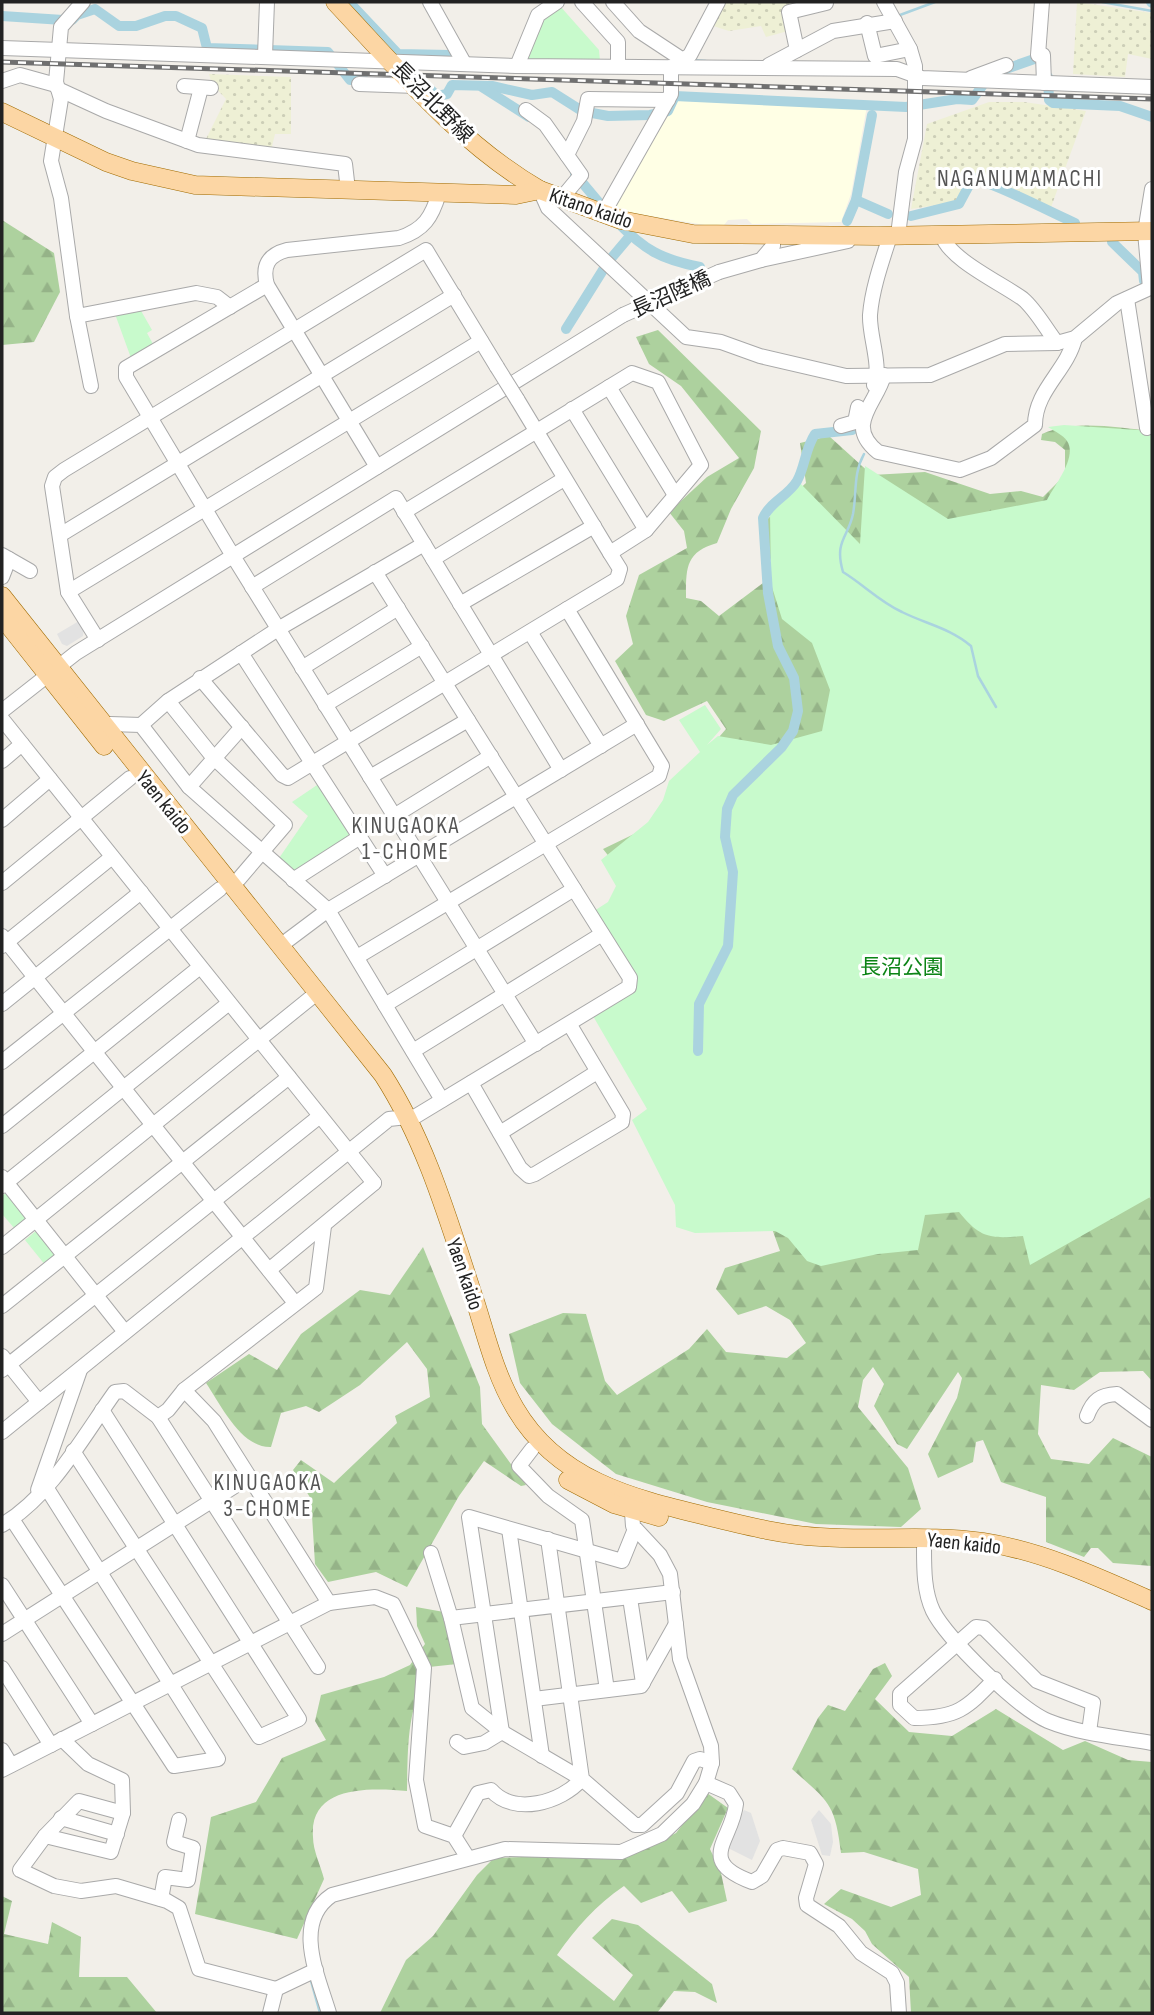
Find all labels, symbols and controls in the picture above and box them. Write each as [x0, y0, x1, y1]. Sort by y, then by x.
street label: 長沼北野線 [387, 56, 479, 148]
district label: NAGANUMAMACHI [937, 165, 1103, 193]
street label: Kitano kaido [546, 183, 636, 234]
street label: 長沼陸橋 [628, 266, 715, 323]
street label: Yaen kaido [131, 766, 197, 839]
district label: KINUGAOKA 1-CHOME [352, 812, 460, 866]
park label: 長沼公園 [860, 955, 944, 980]
street label: Yaen kaido [441, 1235, 488, 1313]
district label: KINUGAOKA 3-CHOME [214, 1469, 322, 1523]
street label: Yaen kaido [926, 1527, 1002, 1560]

